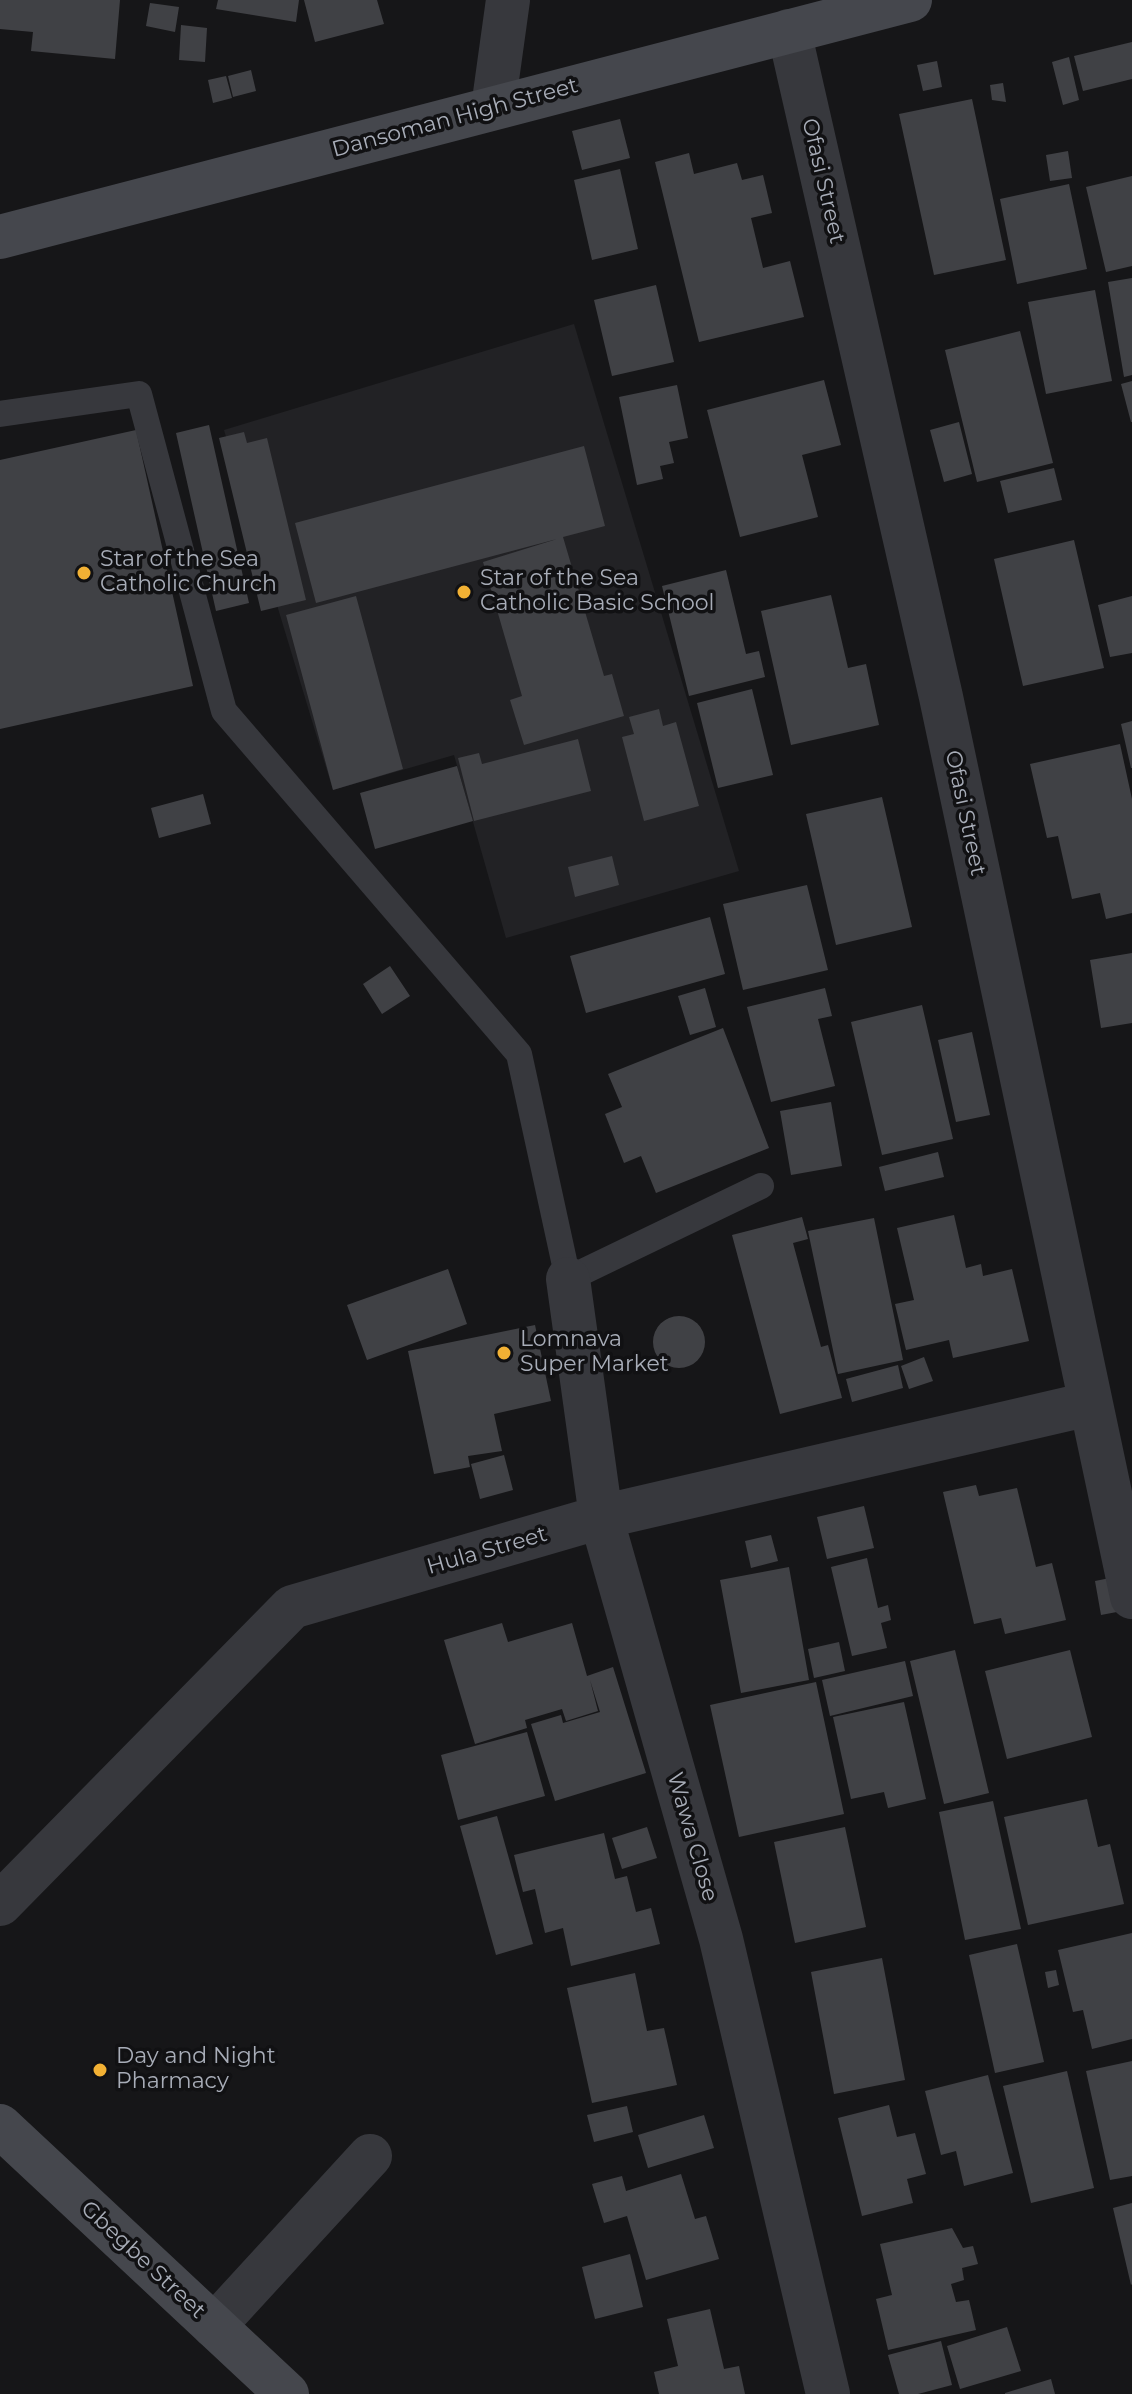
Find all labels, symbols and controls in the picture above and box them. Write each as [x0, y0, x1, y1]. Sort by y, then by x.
street label: Dansoman High Street [329, 72, 581, 164]
street label: Ofasi Street [796, 116, 850, 246]
place label: Star of the Sea Catholic Church [100, 547, 277, 598]
marker: Star of the Sea Catholic Church [75, 564, 93, 582]
place label: Star of the Sea Catholic Basic School [480, 566, 714, 618]
marker: Star of the Sea Catholic Basic School [455, 583, 473, 601]
street label: Ofasi Street [939, 748, 991, 878]
place label: Lomnava Super Market [520, 1327, 669, 1378]
marker: Lomnava Super Market [495, 1344, 513, 1362]
street label: Hula Street [424, 1521, 550, 1581]
street label: Wawa Close [661, 1769, 723, 1905]
place label: Day and Night Pharmacy [116, 2044, 276, 2096]
marker: Day and Night Pharmacy [91, 2061, 109, 2079]
street label: Gbegbe Street [75, 2196, 211, 2324]

